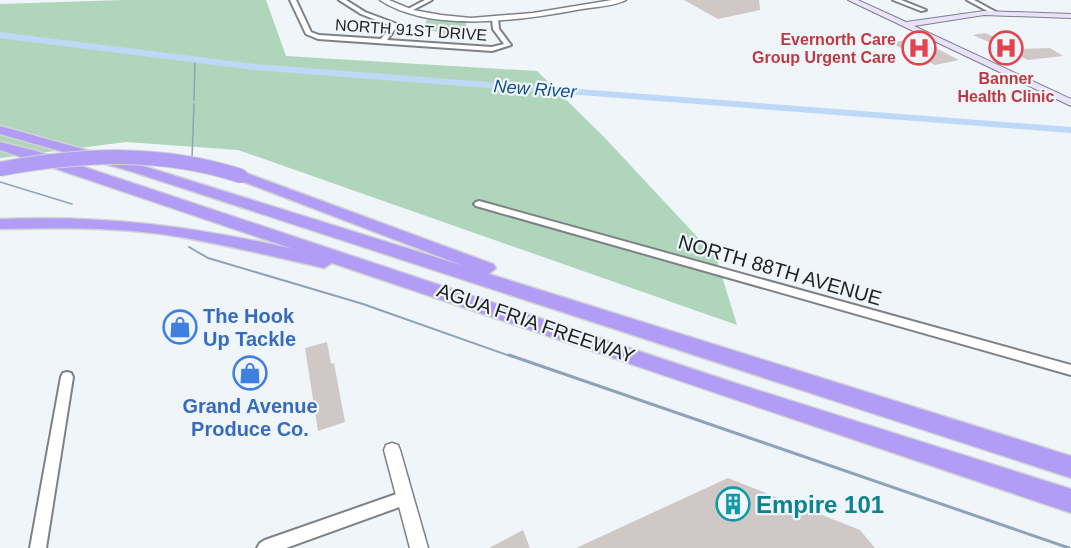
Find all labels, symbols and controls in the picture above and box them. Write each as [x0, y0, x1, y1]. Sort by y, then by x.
street label: NORTH 91ST DRIVE [334, 16, 488, 44]
hospital icon: Evernorth Care Group Urgent Care [901, 30, 937, 66]
hospital icon: Banner Health Clinic [988, 30, 1024, 66]
place label: Evernorth Care Group Urgent Care [752, 31, 896, 66]
place label: Banner Health Clinic [958, 70, 1055, 105]
water label: New River [493, 76, 578, 102]
street label: NORTH 88TH AVENUE [676, 230, 884, 310]
street label: AGUA FRIA FREEWAY [434, 279, 638, 367]
place label: The Hook Up Tackle [203, 305, 296, 350]
shop icon: The Hook Up Tackle [162, 309, 198, 345]
shop icon: Grand Avenue Produce Co. [232, 355, 268, 391]
place label: Grand Avenue Produce Co. [182, 395, 318, 440]
building icon: Empire 101 [715, 486, 751, 522]
place label: Empire 101 [756, 491, 884, 518]

